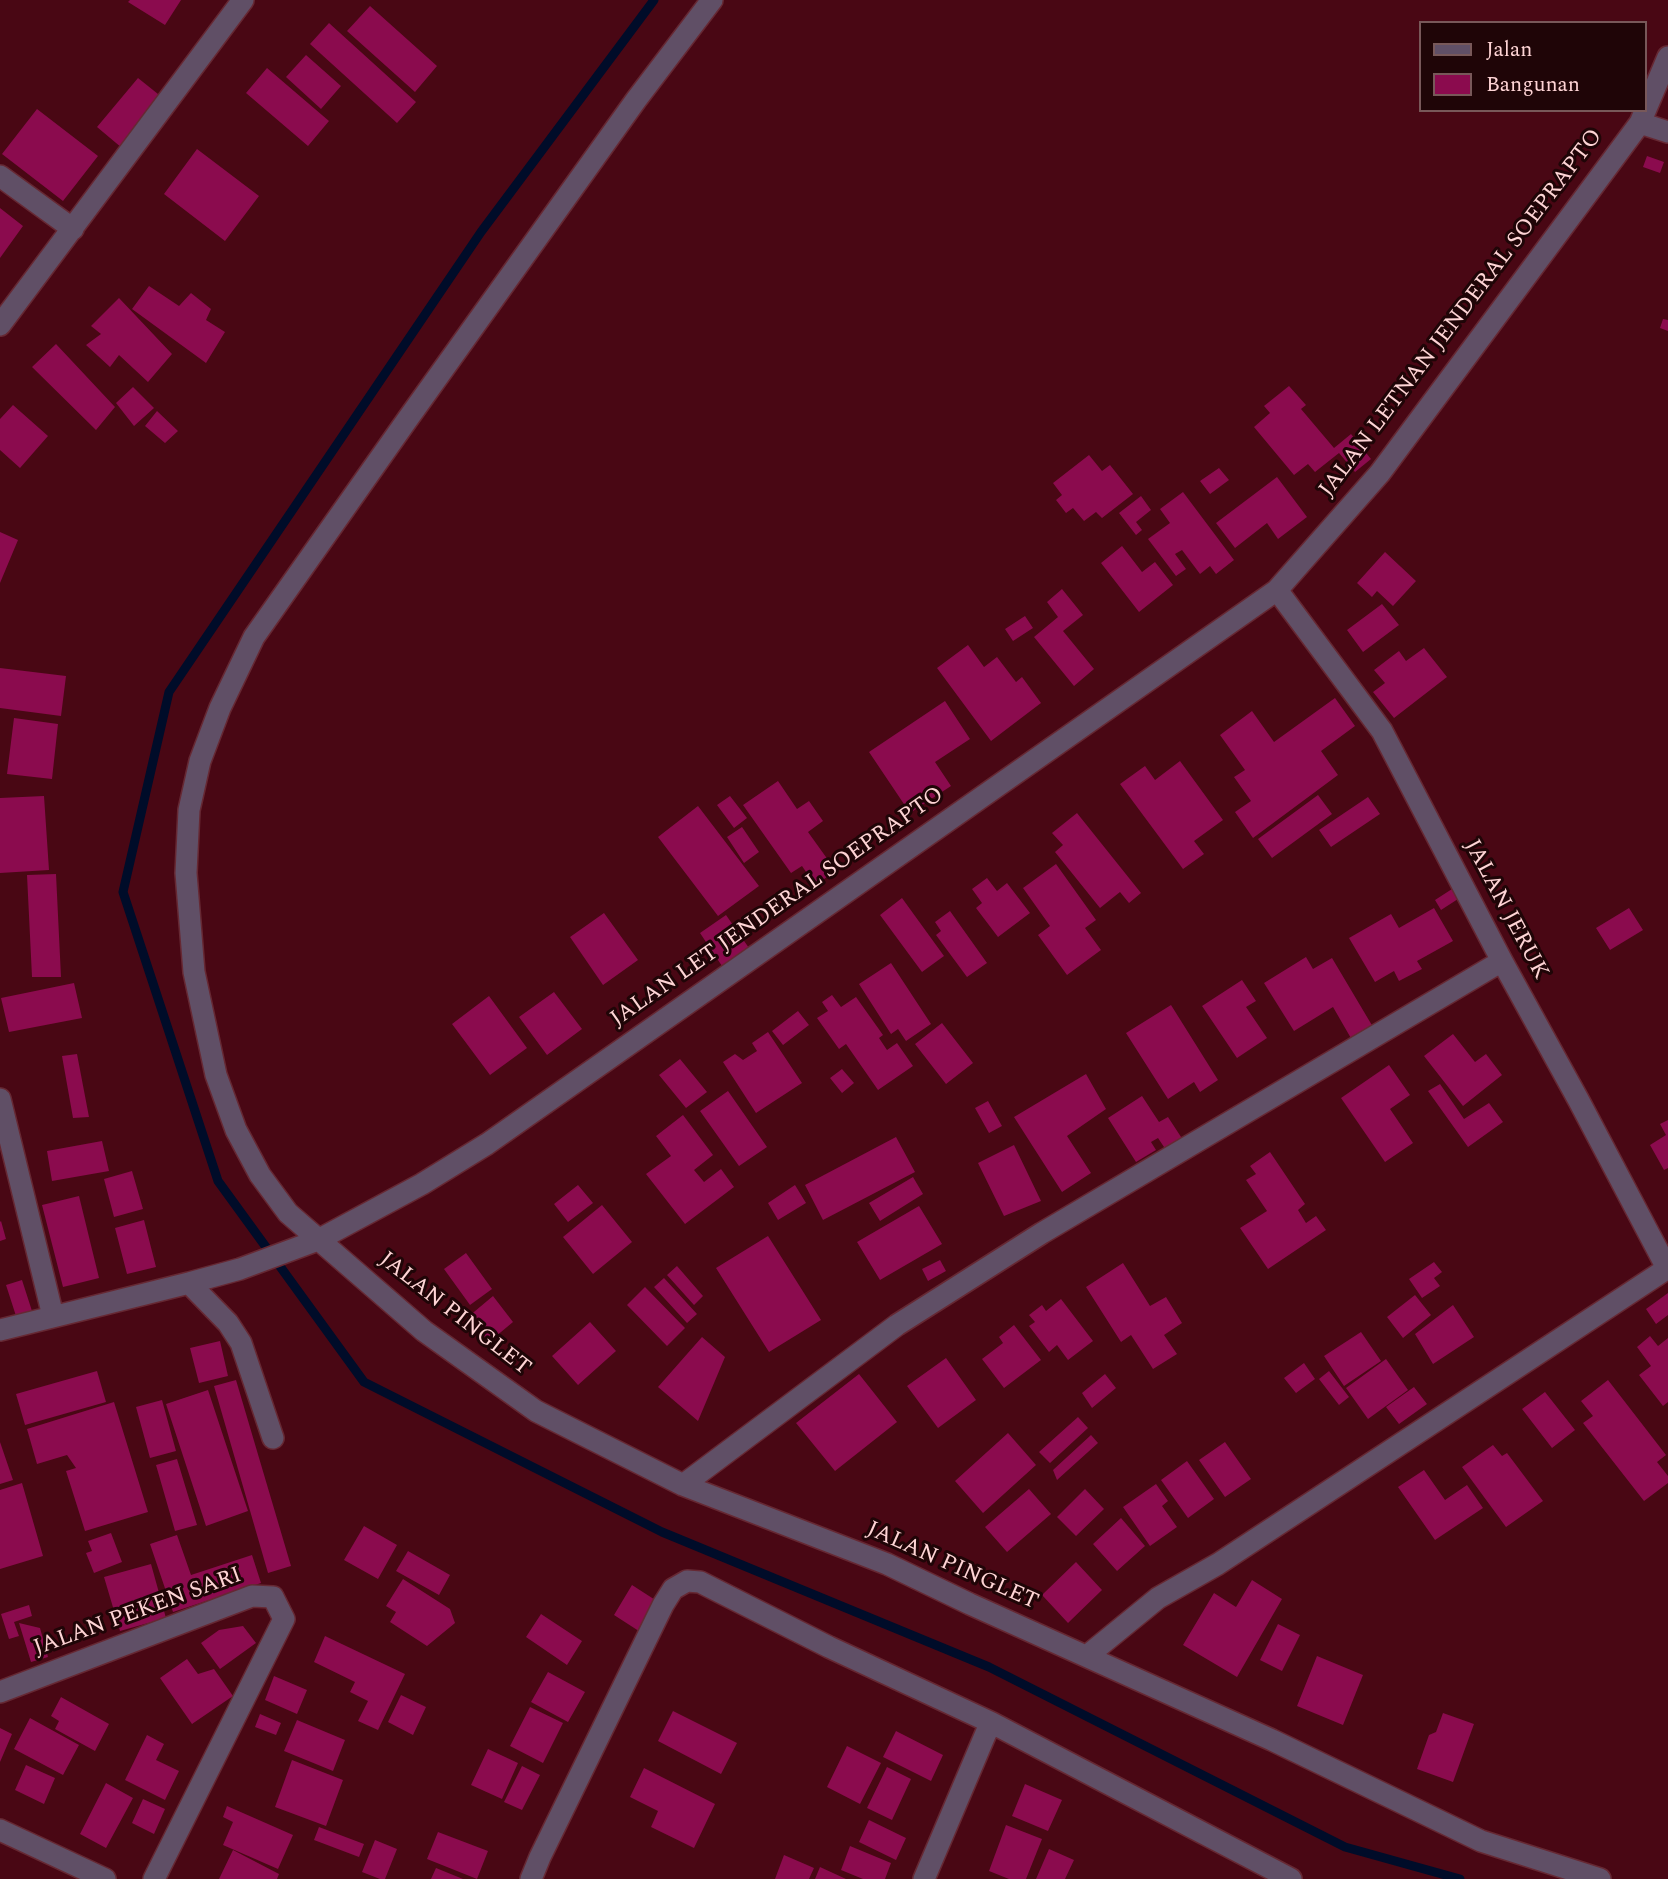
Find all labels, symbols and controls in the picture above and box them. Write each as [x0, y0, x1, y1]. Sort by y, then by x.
legend [1420, 21, 1647, 112]
text: Jalan [1486, 34, 1532, 66]
text: Bangunan [1486, 69, 1580, 101]
street label: JALAN LETNAN JENDERAL SOEPRAPTO [1314, 125, 1610, 503]
street label: JALAN LET JENDERAL SOEPRAPTO [606, 782, 950, 1034]
street label: JALAN JERUK [1457, 835, 1553, 985]
street label: JALAN PINGLET [373, 1247, 535, 1383]
street label: JALAN PINGLET [862, 1517, 1042, 1617]
street label: JALAN PEKEN SARI [30, 1562, 246, 1664]

